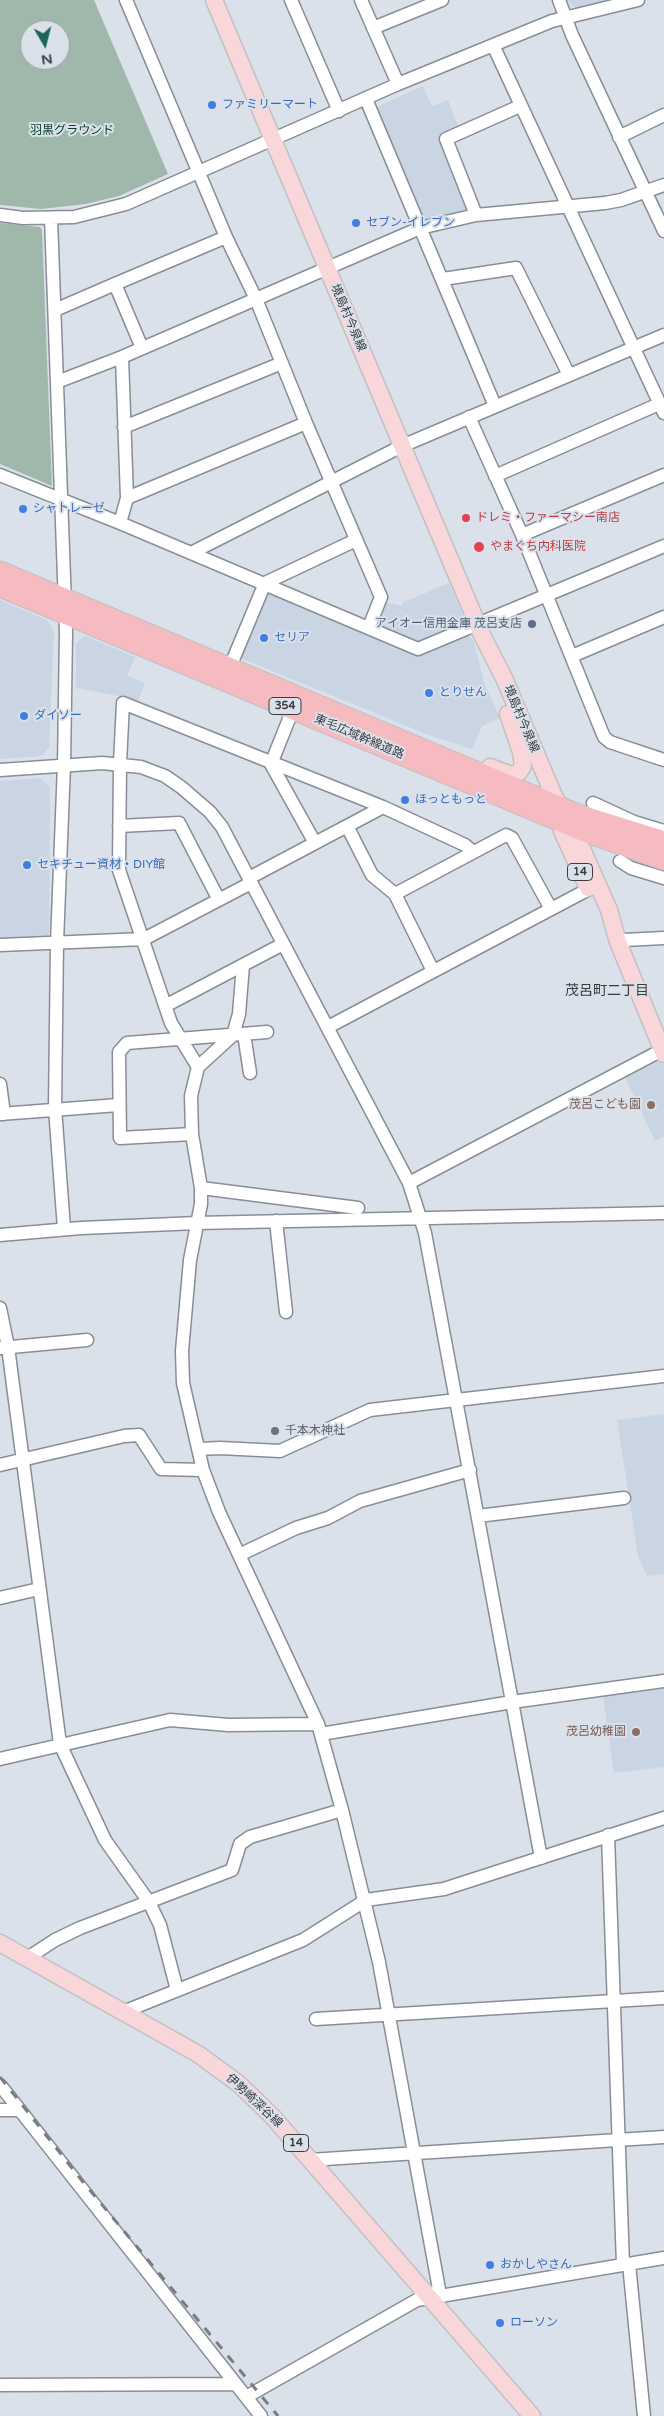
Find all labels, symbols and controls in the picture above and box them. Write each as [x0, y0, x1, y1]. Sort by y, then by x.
north arrow [20, 20, 70, 70]
text: N [40, 50, 54, 69]
place label: ファミリーマート [222, 98, 318, 112]
marker: ファミリーマート [206, 99, 218, 111]
park label: 羽黒グラウンド [30, 124, 114, 138]
place label: セブン-イレブン [366, 216, 455, 230]
marker: セブン-イレブン [350, 217, 362, 229]
street label: 境島村今泉線 [327, 282, 369, 354]
place label: シャトレーゼ [33, 502, 105, 516]
marker: シャトレーゼ [17, 503, 29, 515]
place label: ドレミ・ファーマシー南店 [476, 511, 620, 525]
marker: ドレミ・ファーマシー南店 [460, 512, 472, 524]
marker: やまぐち内科医院 [472, 540, 486, 554]
place label: やまぐち内科医院 [490, 540, 586, 554]
place label: アイオー信用金庫 茂呂支店 [375, 617, 522, 631]
marker: アイオー信用金庫 茂呂支店 [526, 618, 538, 630]
place label: セリア [274, 631, 310, 645]
marker: セリア [258, 632, 270, 644]
street label: 境島村今泉線 [500, 683, 542, 755]
place label: とりせん [439, 686, 487, 700]
marker: とりせん [423, 687, 435, 699]
road number: 354 [269, 698, 301, 714]
place label: ダイソー [34, 709, 82, 723]
marker: ダイソー [18, 710, 30, 722]
street label: 東毛広域幹線道路 [312, 712, 406, 762]
place label: ほっともっと [415, 793, 487, 807]
marker: ほっともっと [399, 794, 411, 806]
place label: セキチュー資材・DIY館 [37, 858, 165, 872]
marker: セキチュー資材・DIY館 [21, 859, 33, 871]
road number: 14 [568, 864, 592, 880]
district label: 茂呂町二丁目 [565, 983, 649, 999]
place label: 茂呂こども園 [569, 1098, 641, 1112]
marker: 茂呂こども園 [645, 1099, 657, 1111]
place label: 千本木神社 [285, 1424, 345, 1438]
marker: 千本木神社 [269, 1425, 281, 1437]
place label: 茂呂幼稚園 [566, 1725, 626, 1739]
marker: 茂呂幼稚園 [630, 1726, 642, 1738]
street label: 伊勢崎深谷線 [223, 2071, 285, 2131]
road number: 14 [284, 2134, 308, 2152]
place label: おかしやさん [500, 2258, 572, 2272]
marker: おかしやさん [484, 2259, 496, 2271]
place label: ローソン [510, 2316, 558, 2330]
marker: ローソン [494, 2317, 506, 2329]

